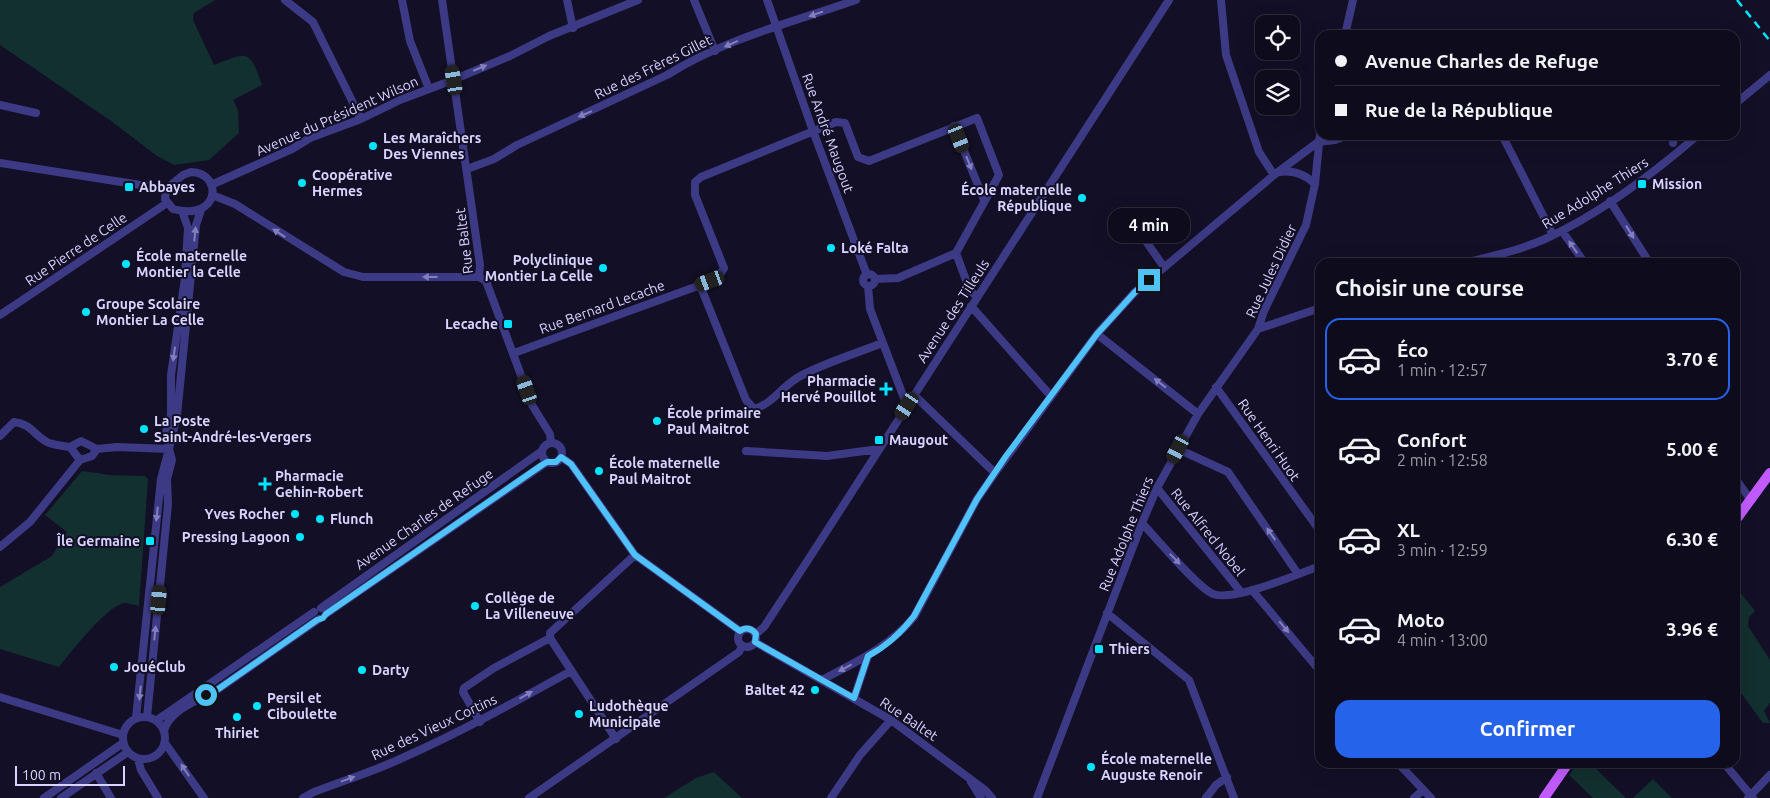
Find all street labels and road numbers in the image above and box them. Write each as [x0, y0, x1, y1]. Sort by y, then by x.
street label: Rue des Frères Gillet [592, 31, 715, 102]
street label: Rue André Maugout [799, 71, 857, 196]
street label: Avenue du Président Wilson [253, 73, 421, 159]
street label: Rue Adolphe Thiers [1539, 154, 1651, 232]
street label: Rue Baltet [452, 207, 476, 275]
street label: Rue Pierre de Celle [22, 209, 130, 289]
street label: Rue Jules Didier [1242, 221, 1300, 320]
street label: Avenue des Tilleuls [914, 256, 992, 366]
street label: Rue Bernard Lecache [537, 277, 667, 337]
street label: Rue Henri Huot [1235, 396, 1304, 485]
street label: Avenue Charles de Refuge [352, 465, 496, 573]
street label: Rue Adolphe Thiers [1096, 474, 1156, 594]
street label: Rue Alfred Nobel [1168, 485, 1248, 579]
street label: Rue des Vieux Cortins [369, 691, 499, 763]
street label: Rue Baltet [877, 694, 941, 744]

